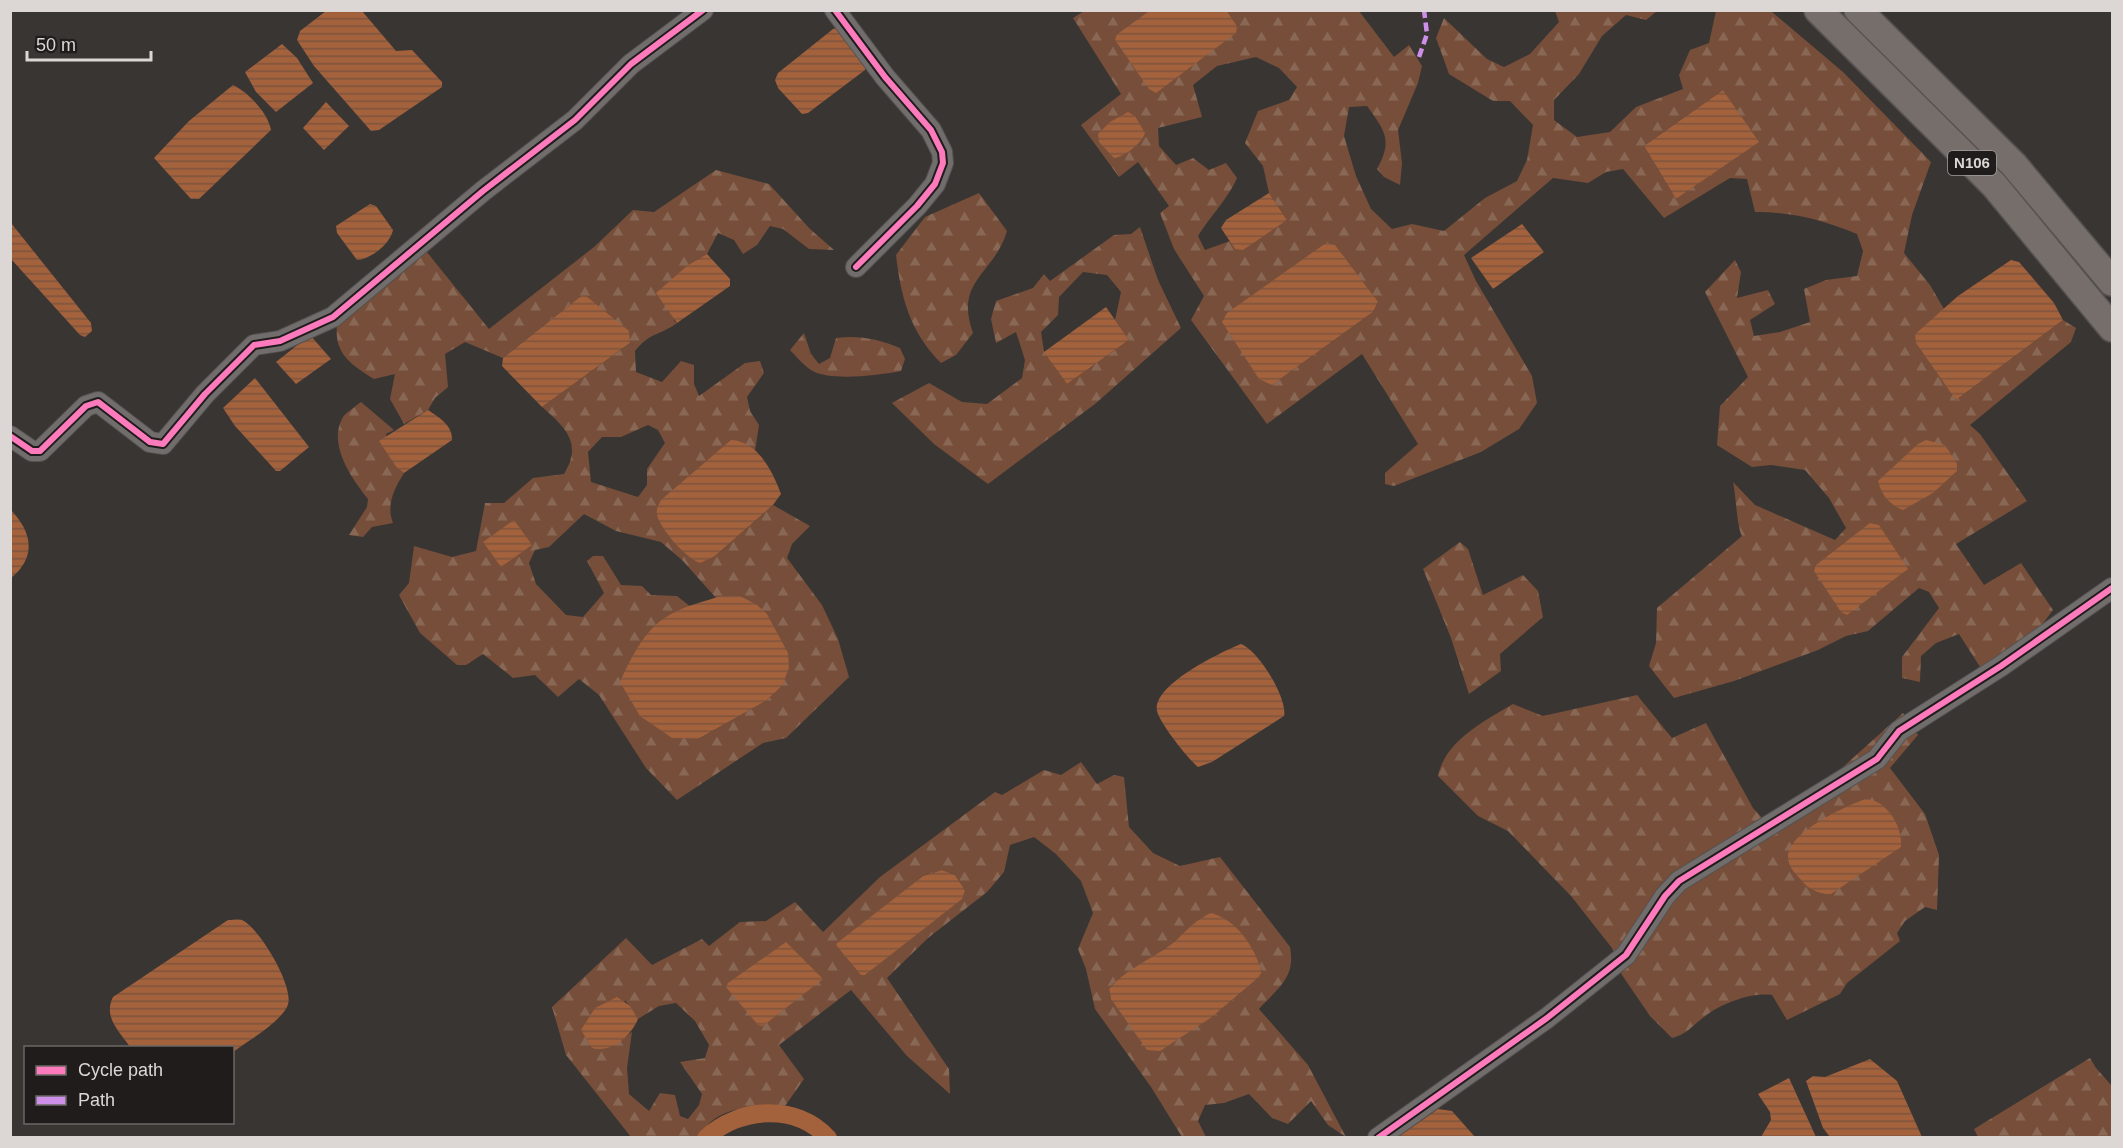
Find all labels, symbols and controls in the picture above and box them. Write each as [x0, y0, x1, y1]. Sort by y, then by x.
scale bar [27, 24, 152, 62]
text: 50 m [36, 35, 76, 55]
road number: N106 [1948, 151, 1996, 175]
legend [24, 1046, 234, 1124]
text: Cycle path [78, 1060, 163, 1080]
text: Path [78, 1090, 115, 1110]

